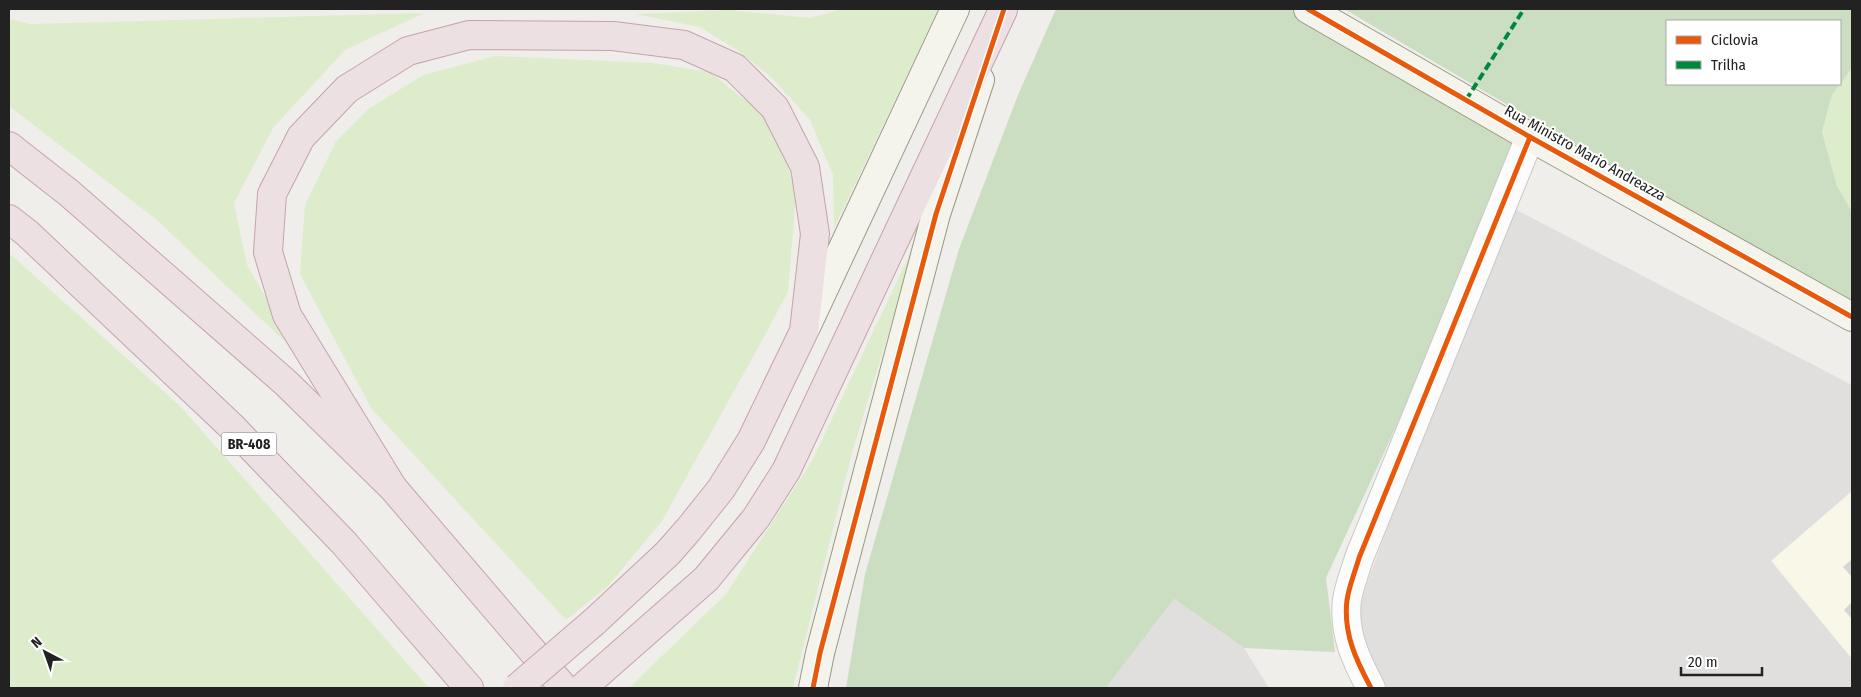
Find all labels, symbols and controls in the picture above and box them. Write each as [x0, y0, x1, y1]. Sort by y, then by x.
legend [1666, 20, 1841, 85]
text: Ciclovia [1711, 31, 1758, 49]
text: Trilha [1711, 56, 1746, 74]
street label: Rua Ministro Mario Andreazza [1501, 101, 1669, 205]
road number: BR-408 [222, 432, 276, 456]
north arrow [20, 627, 70, 677]
text: N [28, 633, 46, 652]
scale bar [1681, 644, 1762, 676]
text: 20 m [1688, 653, 1718, 671]

